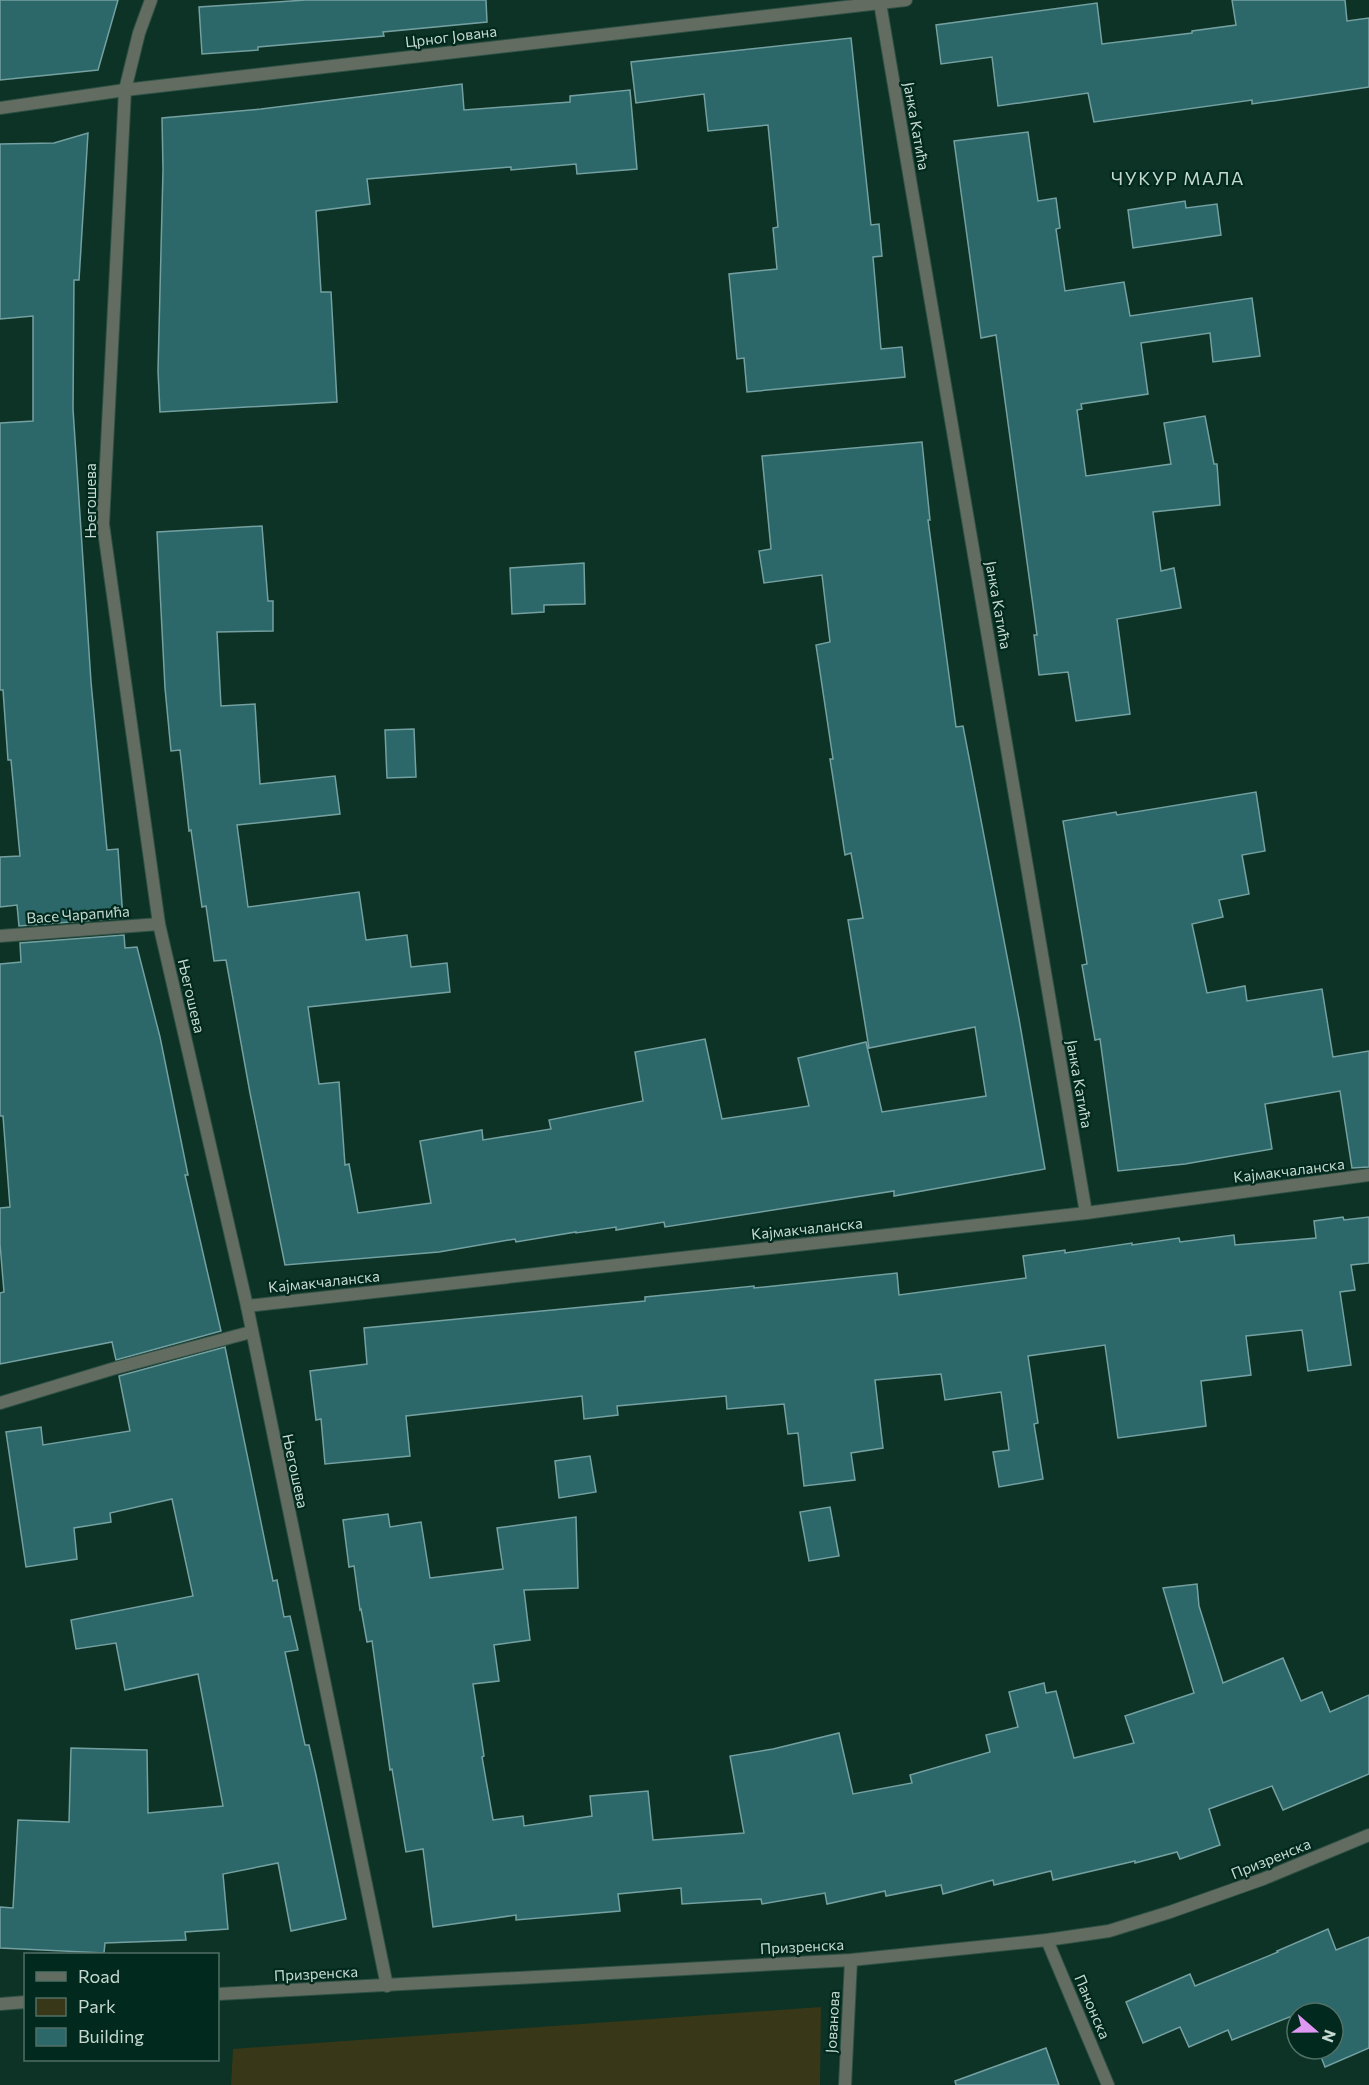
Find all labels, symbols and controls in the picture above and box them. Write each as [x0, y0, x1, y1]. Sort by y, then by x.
street label: Црног Јована [404, 21, 498, 51]
street label: Јанка Катића [900, 80, 934, 171]
district label: ЧУКУР МАЛА [1111, 167, 1245, 189]
street label: Његошева [81, 463, 99, 539]
street label: Јанка Катића [982, 559, 1016, 650]
street label: Васе Чарапића [26, 901, 130, 927]
street label: Његошева [175, 957, 209, 1035]
street label: Јанка Катића [1063, 1038, 1097, 1129]
street label: Кајмакчаланска [1232, 1154, 1346, 1186]
street label: Кајмакчаланска [750, 1213, 864, 1243]
street label: Кајмакчаланска [267, 1266, 381, 1296]
street label: Његошева [279, 1432, 313, 1510]
street label: Призренска [1228, 1834, 1313, 1882]
street label: Призренска [759, 1935, 844, 1957]
legend [24, 1953, 219, 2061]
street label: Призренска [273, 1962, 358, 1984]
text: Road [78, 1965, 120, 1987]
street label: Панонска [1071, 1972, 1115, 2042]
street label: Јованова [821, 1990, 843, 2054]
text: Park [78, 1995, 116, 2017]
north arrow [1285, 2001, 1345, 2061]
text: Building [78, 2025, 144, 2047]
text: N [1319, 2027, 1341, 2045]

